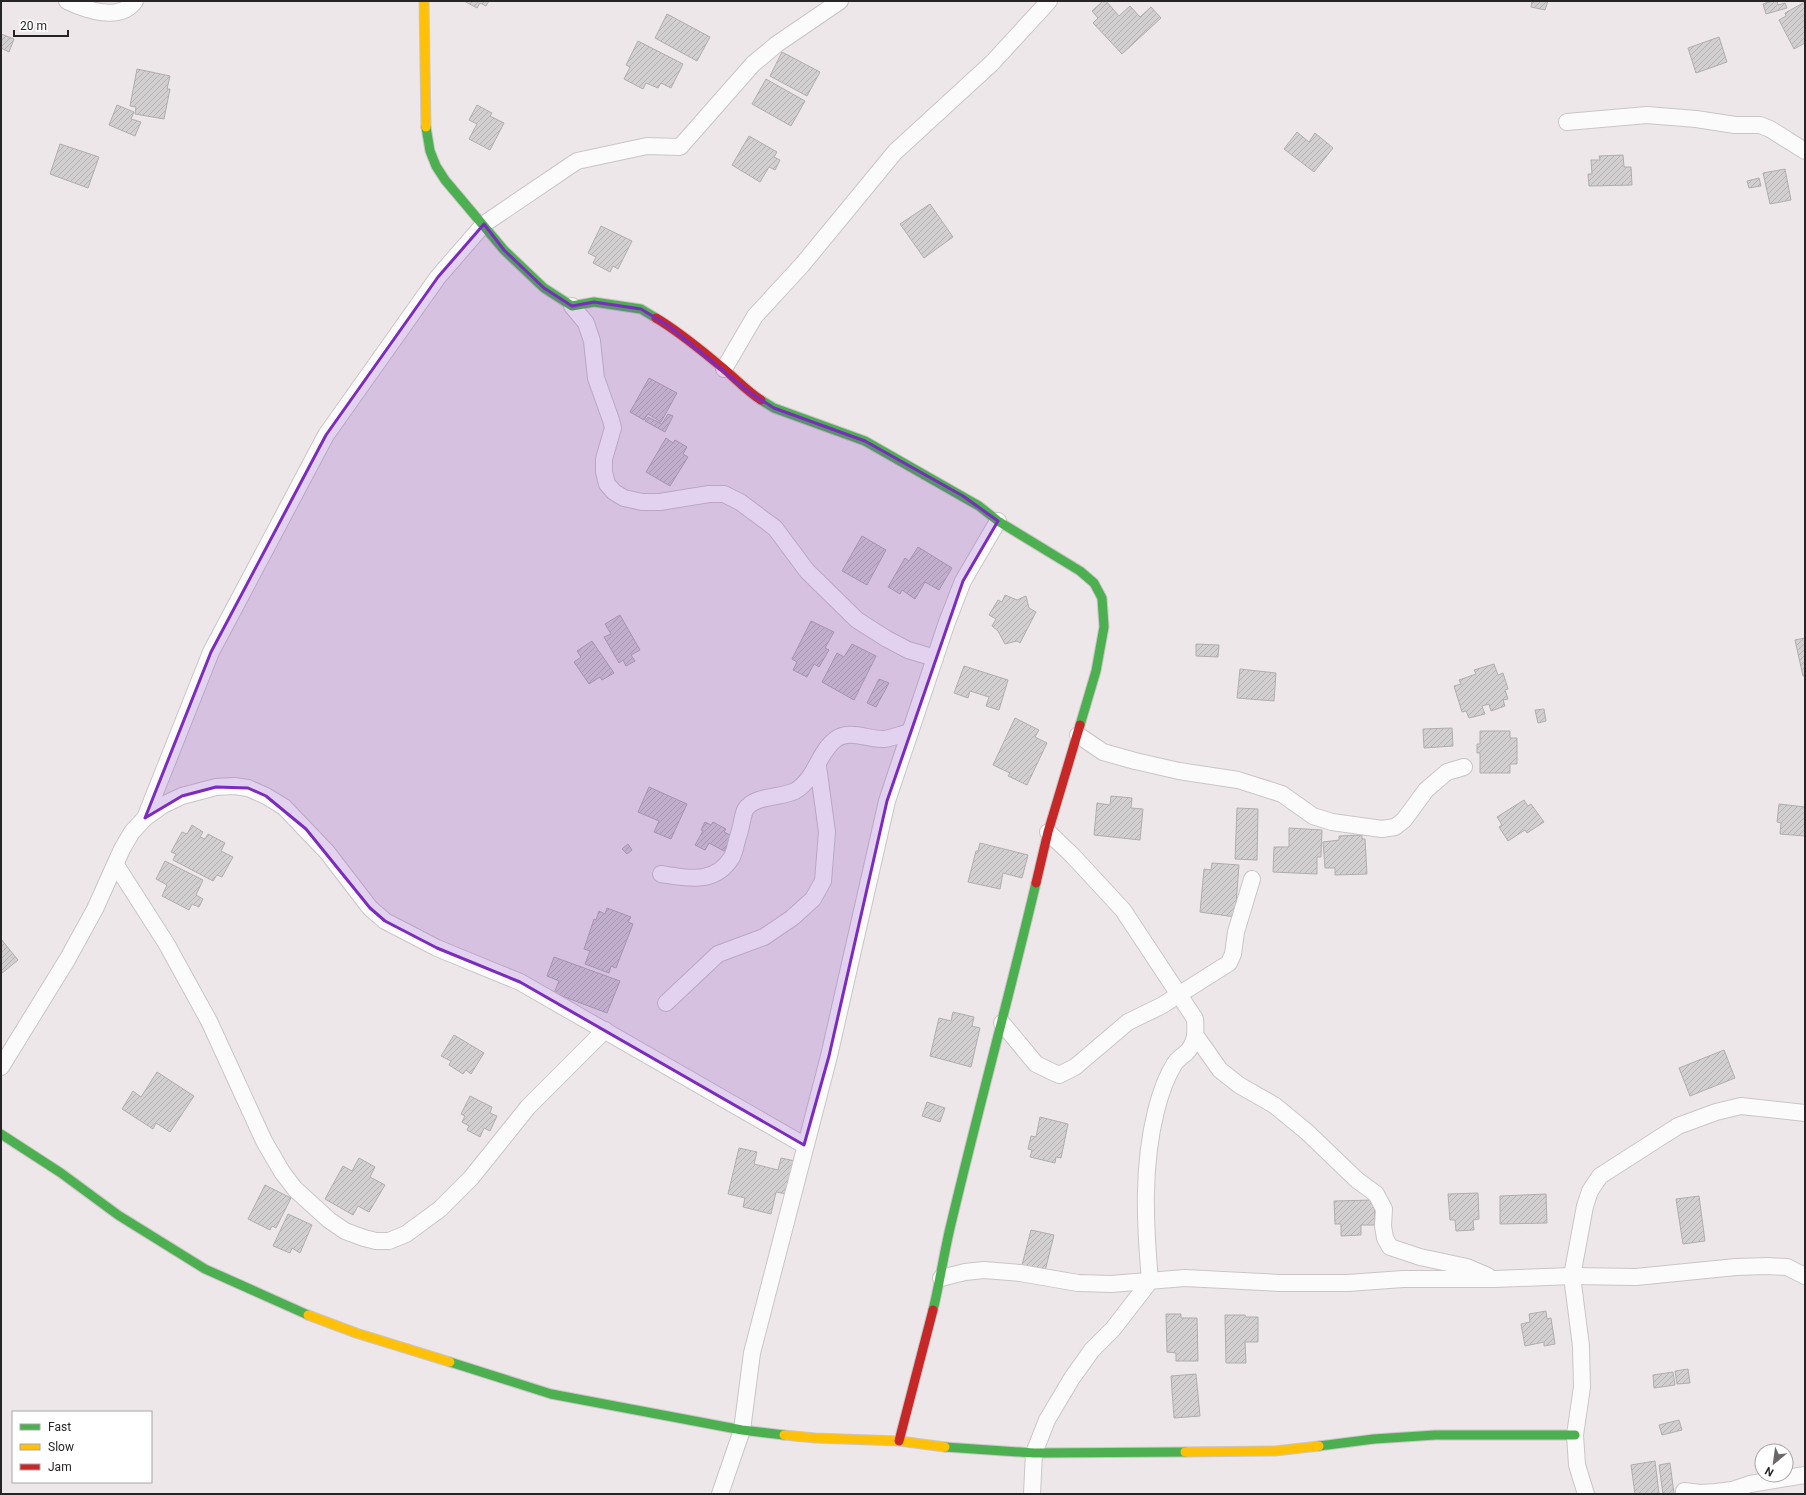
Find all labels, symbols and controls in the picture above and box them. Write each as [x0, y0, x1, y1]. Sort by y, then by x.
scale bar [14, 12, 68, 38]
text: 20 m [20, 19, 47, 33]
legend [12, 1411, 152, 1483]
text: Fast [48, 1420, 71, 1434]
text: Slow [48, 1440, 74, 1454]
north arrow [1754, 1443, 1794, 1483]
text: Jam [48, 1460, 72, 1474]
text: N [1763, 1464, 1776, 1479]

